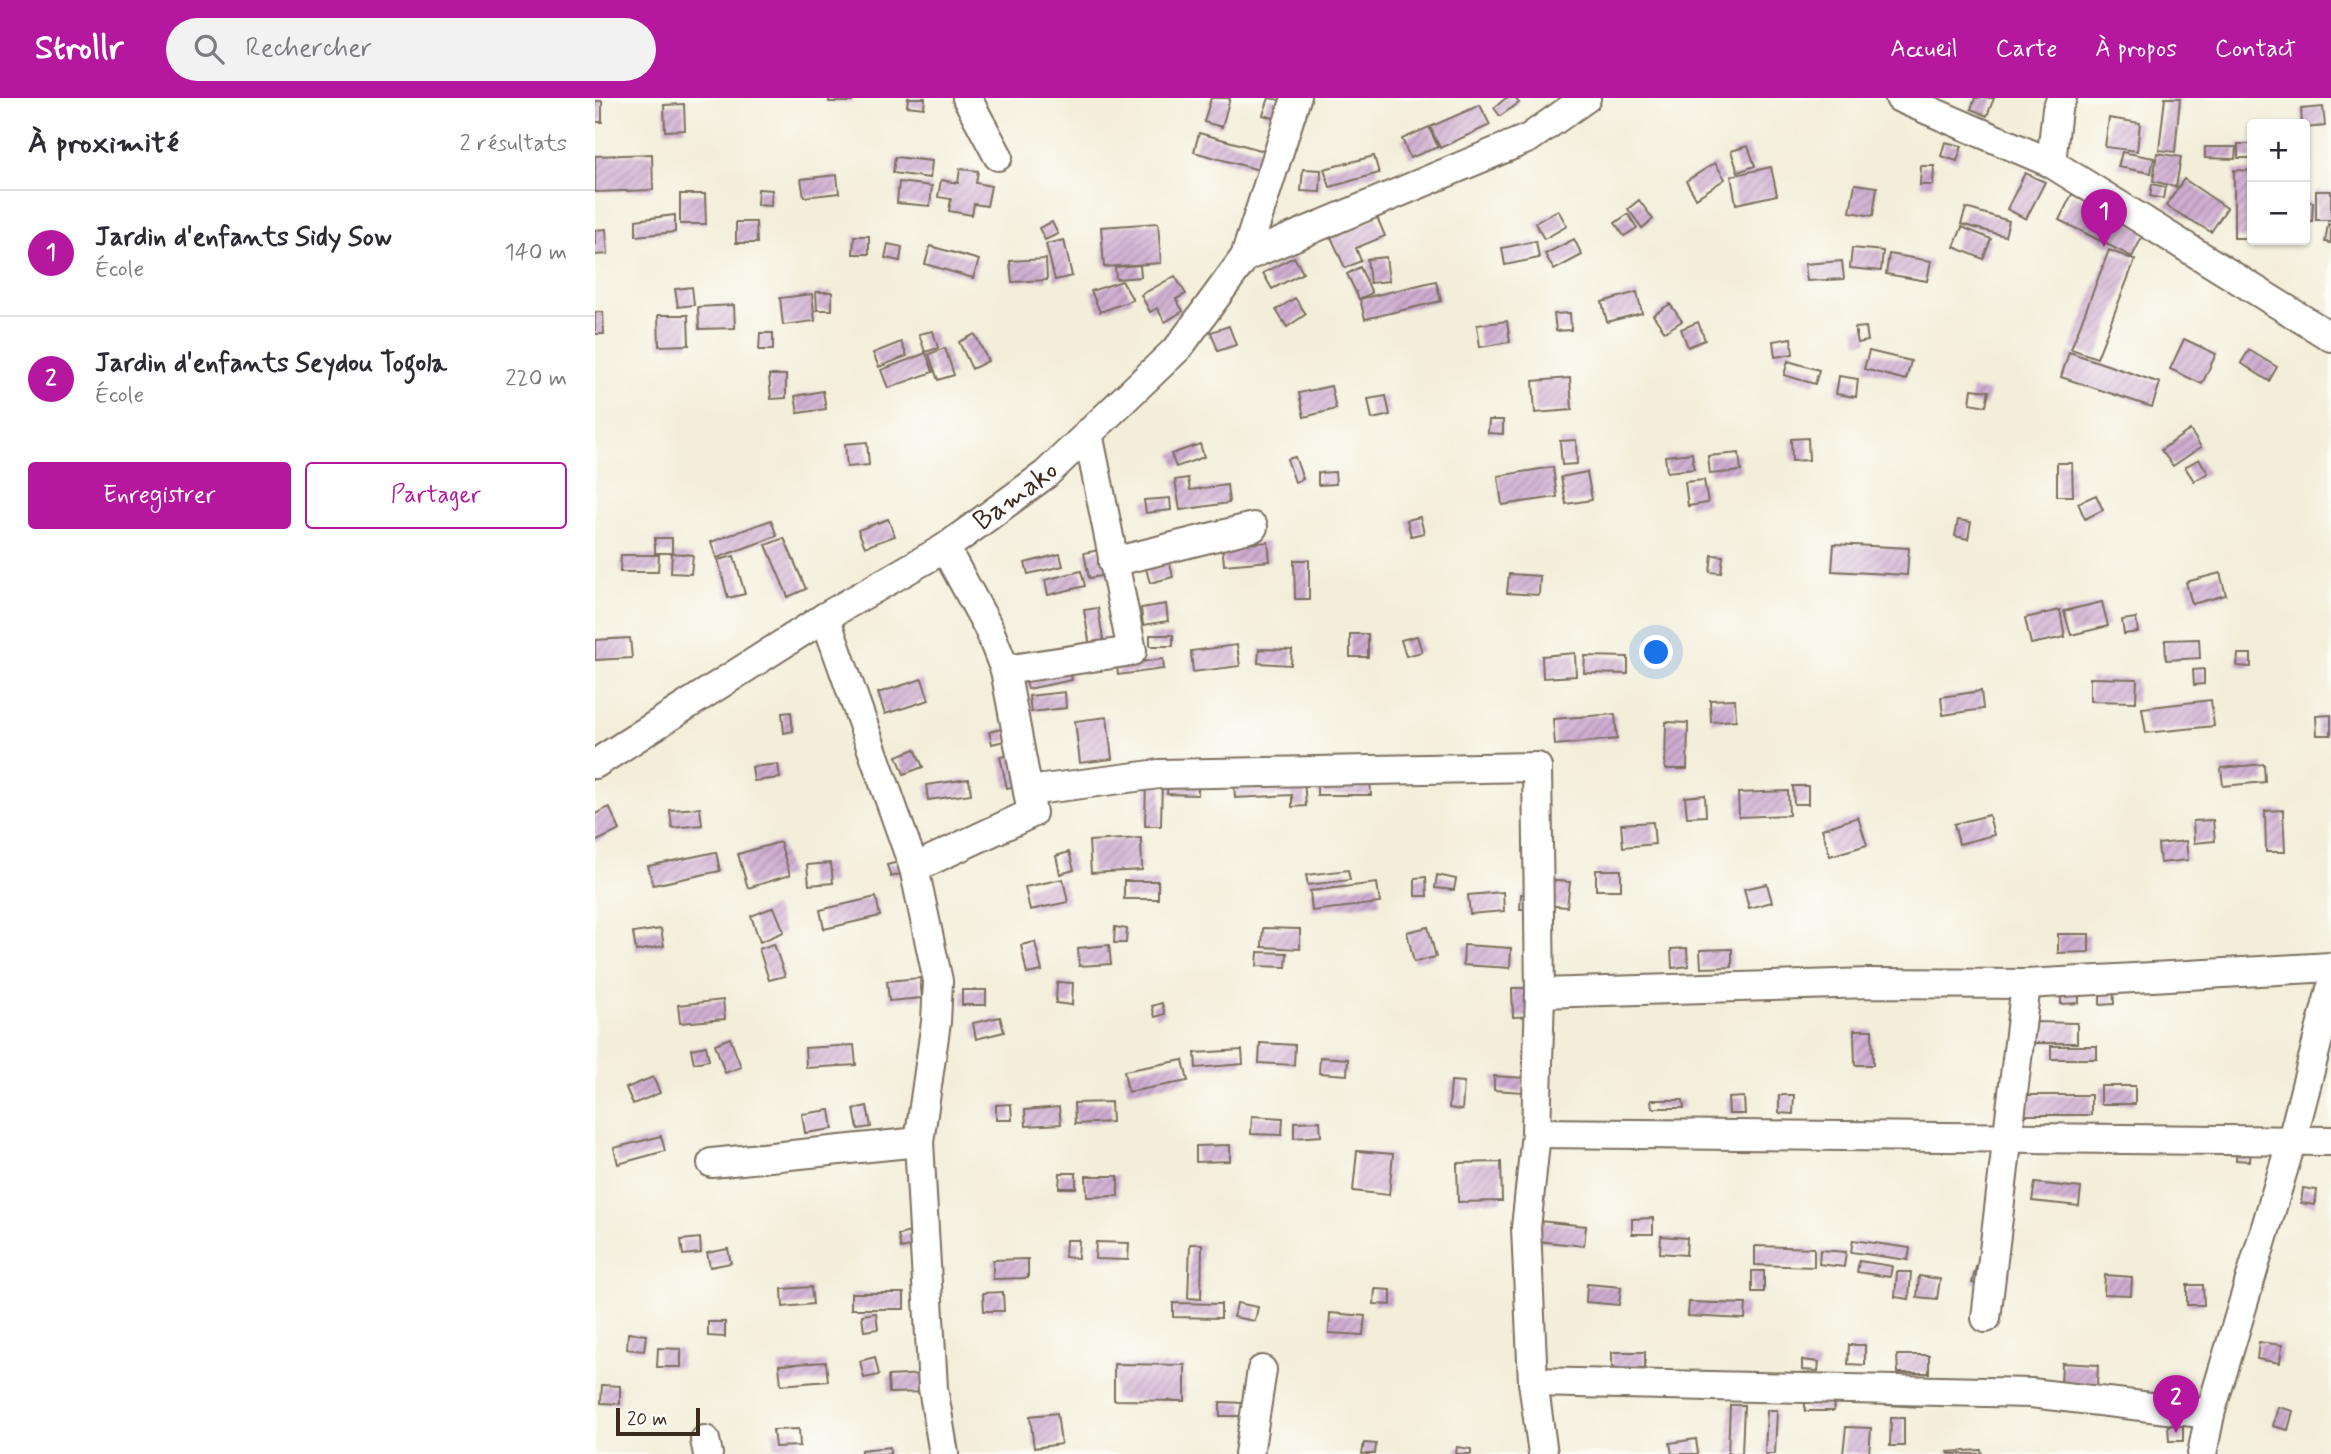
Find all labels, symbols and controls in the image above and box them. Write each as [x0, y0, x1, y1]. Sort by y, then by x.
search box [166, 18, 656, 81]
text: Strollr [35, 27, 124, 71]
icon: search [190, 30, 228, 68]
text: Rechercher [246, 32, 372, 66]
text: Accueil [1890, 34, 1958, 65]
text: Carte [1996, 34, 2057, 65]
text: À propos [2095, 34, 2177, 65]
text: Contact [2215, 34, 2296, 65]
map controls [2247, 119, 2310, 245]
button: + [2247, 119, 2310, 182]
text: À proximité [28, 124, 179, 163]
text: 2 résultats [459, 129, 567, 159]
button: − [2247, 182, 2310, 245]
pin: 1 [2081, 189, 2127, 247]
text: Jardin d'enfants Sidy Sow [95, 221, 392, 255]
text: 1 [46, 238, 56, 268]
text: 140 m [504, 238, 567, 268]
text: École [95, 255, 144, 285]
text: Jardin d'enfants Seydou Togola [95, 347, 447, 381]
text: 2 [45, 364, 57, 394]
text: 220 m [505, 364, 567, 394]
text: École [95, 381, 144, 411]
street label: Bamako [966, 453, 1067, 540]
button: Enregistrer [28, 462, 291, 529]
button: Partager [305, 462, 567, 529]
your location [1639, 635, 1673, 669]
pin: 2 [2153, 1375, 2199, 1433]
scale bar [616, 1405, 700, 1437]
text: 20 m [627, 1407, 667, 1432]

